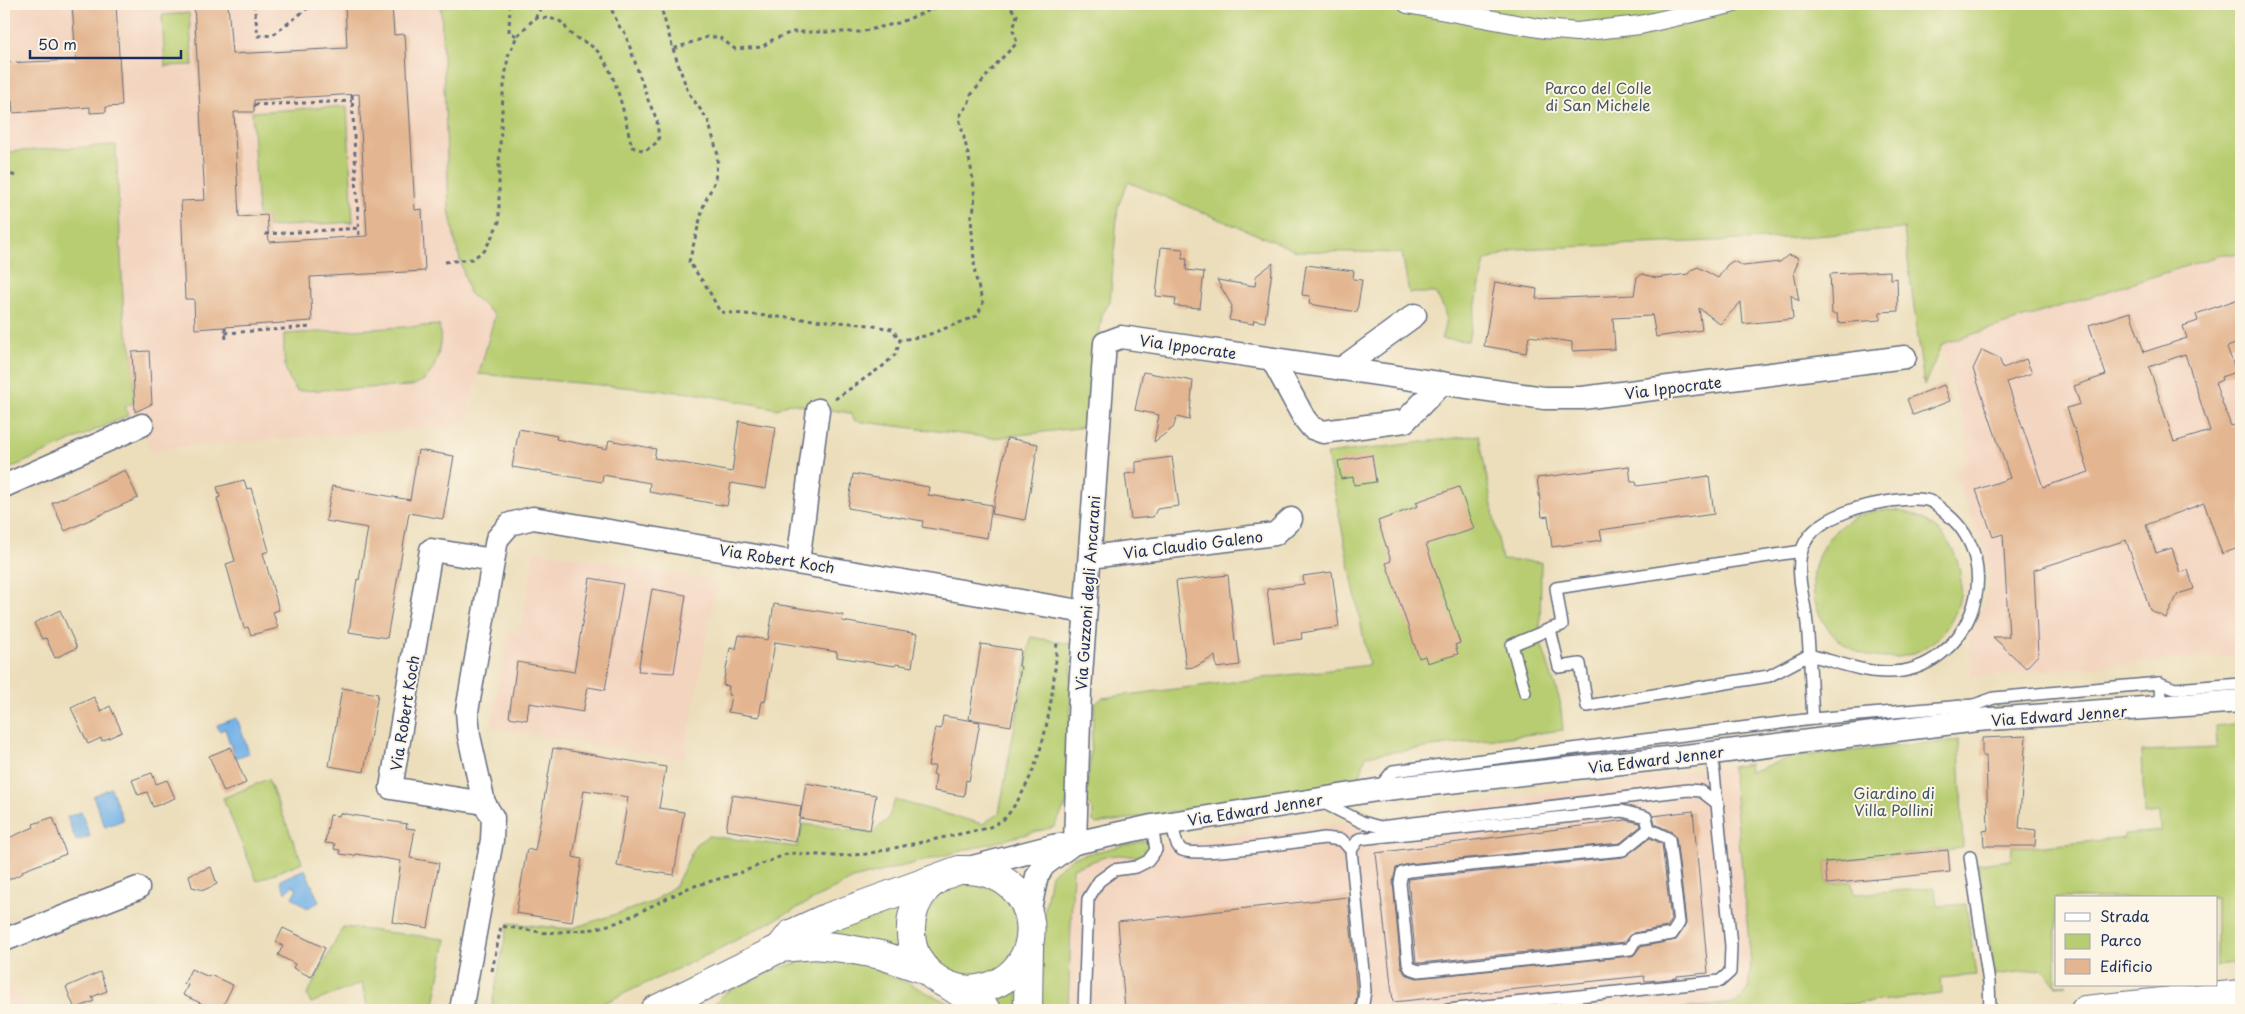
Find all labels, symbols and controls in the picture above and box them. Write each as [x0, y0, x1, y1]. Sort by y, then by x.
scale bar [30, 28, 181, 60]
text: 50 m [38, 32, 77, 55]
park label: Parco del Colle di San Michele [1544, 76, 1652, 116]
street label: Via Ippocrate [1138, 328, 1238, 364]
street label: Via Ippocrate [1623, 370, 1723, 404]
street label: Via Guzzoni degli Ancarani [1069, 495, 1105, 691]
street label: Via Claudio Galeno [1122, 524, 1264, 564]
street label: Via Robert Koch [717, 537, 837, 579]
street label: Via Robert Koch [383, 653, 425, 773]
street label: Via Edward Jenner [1990, 699, 2129, 731]
street label: Via Edward Jenner [1587, 739, 1726, 779]
park label: Giardino di Villa Pollini [1853, 781, 1935, 821]
street label: Via Edward Jenner [1186, 787, 1325, 831]
legend [2055, 896, 2218, 986]
text: Strada [2100, 904, 2150, 927]
text: Parco [2100, 928, 2142, 951]
text: Edificio [2100, 954, 2153, 977]

